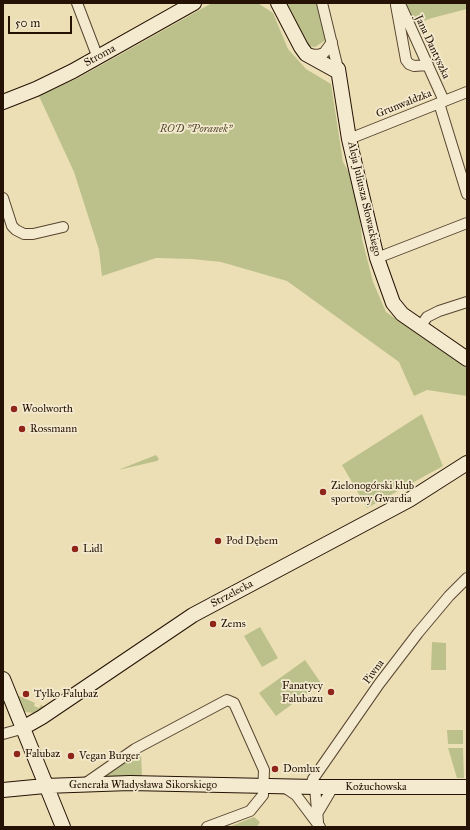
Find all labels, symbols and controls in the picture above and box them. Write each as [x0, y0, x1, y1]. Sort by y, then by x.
scale bar [10, 8, 74, 34]
street label: Jana Dantyszka [411, 13, 453, 81]
text: 50 m [15, 16, 40, 30]
street label: Stroma [82, 42, 118, 70]
street label: Grunwaldzka [374, 87, 434, 121]
park label: ROD "Poranek" [160, 122, 232, 136]
street label: Aleja Juliusza Słowackiego [344, 140, 384, 258]
place label: Woolworth [22, 402, 73, 416]
marker: Woolworth [9, 404, 19, 414]
place label: Rossmann [30, 422, 77, 436]
marker: Rossmann [17, 424, 27, 434]
place label: Zielonogórski klub sportowy Gwardia [331, 479, 414, 505]
marker: Zielonogórski klub sportowy Gwardia [318, 487, 328, 497]
place label: Pod Dębem [226, 534, 278, 548]
marker: Pod Dębem [213, 536, 223, 546]
place label: Lidl [83, 542, 103, 556]
marker: Lidl [70, 544, 80, 554]
street label: Strzelecka [209, 577, 255, 611]
place label: Zems [221, 617, 246, 631]
marker: Zems [208, 619, 218, 629]
street label: Piwna [361, 657, 387, 687]
place label: Fanatycy Falubazu [282, 679, 323, 705]
place label: Tylko Falubaz [34, 687, 98, 701]
marker: Fanatycy Falubazu [326, 687, 336, 697]
marker: Tylko Falubaz [21, 689, 31, 699]
place label: Falubaz [25, 747, 60, 761]
marker: Falubaz [12, 749, 22, 759]
place label: Vegan Burger [79, 749, 140, 763]
marker: Vegan Burger [66, 751, 76, 761]
place label: Domlux [283, 762, 320, 776]
marker: Domlux [270, 764, 280, 774]
street label: Generała Władysława Sikorskiego [69, 778, 217, 792]
street label: Kożuchowska [345, 780, 407, 794]

